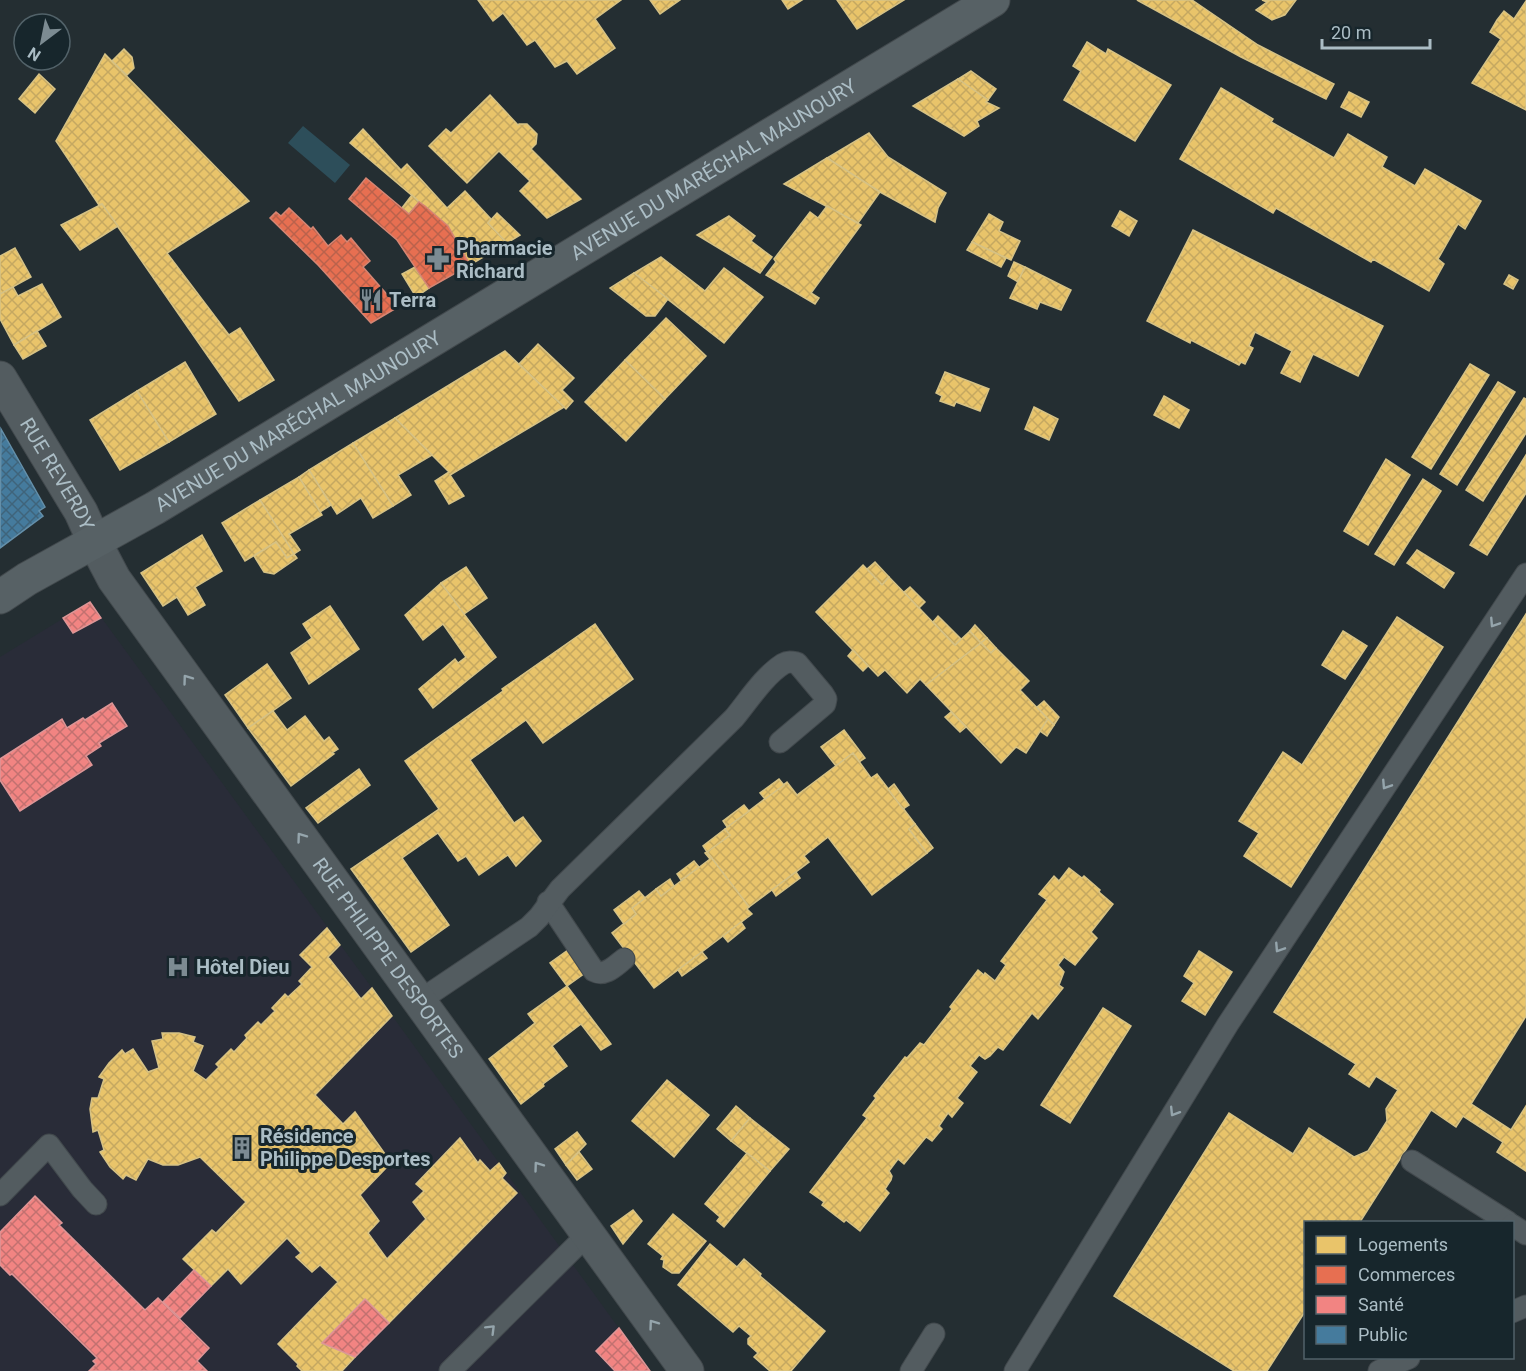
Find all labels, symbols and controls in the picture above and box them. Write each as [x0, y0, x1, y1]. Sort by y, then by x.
north arrow [12, 12, 72, 72]
scale bar [1322, 12, 1430, 50]
text: 20 m [1331, 22, 1371, 43]
text: N [24, 43, 44, 65]
street label: AVENUE DU MARÉCHAL MAUNOURY [566, 74, 861, 265]
place label: Pharmacie Richard [456, 236, 553, 283]
pharmacy icon: Pharmacie Richard [425, 246, 451, 272]
restaurant icon: Terra [358, 287, 384, 313]
place label: Terra [389, 288, 437, 312]
street label: AVENUE DU MARÉCHAL MAUNOURY [151, 326, 445, 517]
street label: RUE REVERDY [15, 414, 100, 534]
one-way arrow [1490, 616, 1501, 627]
one-way arrow [183, 675, 194, 686]
one-way arrow [1382, 779, 1393, 790]
one-way arrow [297, 833, 308, 844]
street label: RUE PHILIPPE DESPORTES [308, 853, 469, 1063]
one-way arrow [1274, 942, 1286, 952]
hospital icon: Hôtel Dieu [165, 954, 191, 980]
place label: Hôtel Dieu [196, 955, 290, 979]
one-way arrow [1170, 1106, 1181, 1117]
place label: Résidence Philippe Desportes [260, 1124, 431, 1171]
building icon: Résidence Philippe Desportes [229, 1135, 255, 1161]
one-way arrow [535, 1161, 546, 1172]
legend [1304, 1221, 1514, 1359]
text: Logements [1358, 1234, 1448, 1255]
text: Commerces [1358, 1264, 1455, 1285]
text: Santé [1358, 1294, 1404, 1315]
one-way arrow [649, 1319, 660, 1330]
text: Public [1358, 1324, 1408, 1345]
one-way arrow [484, 1326, 495, 1337]

